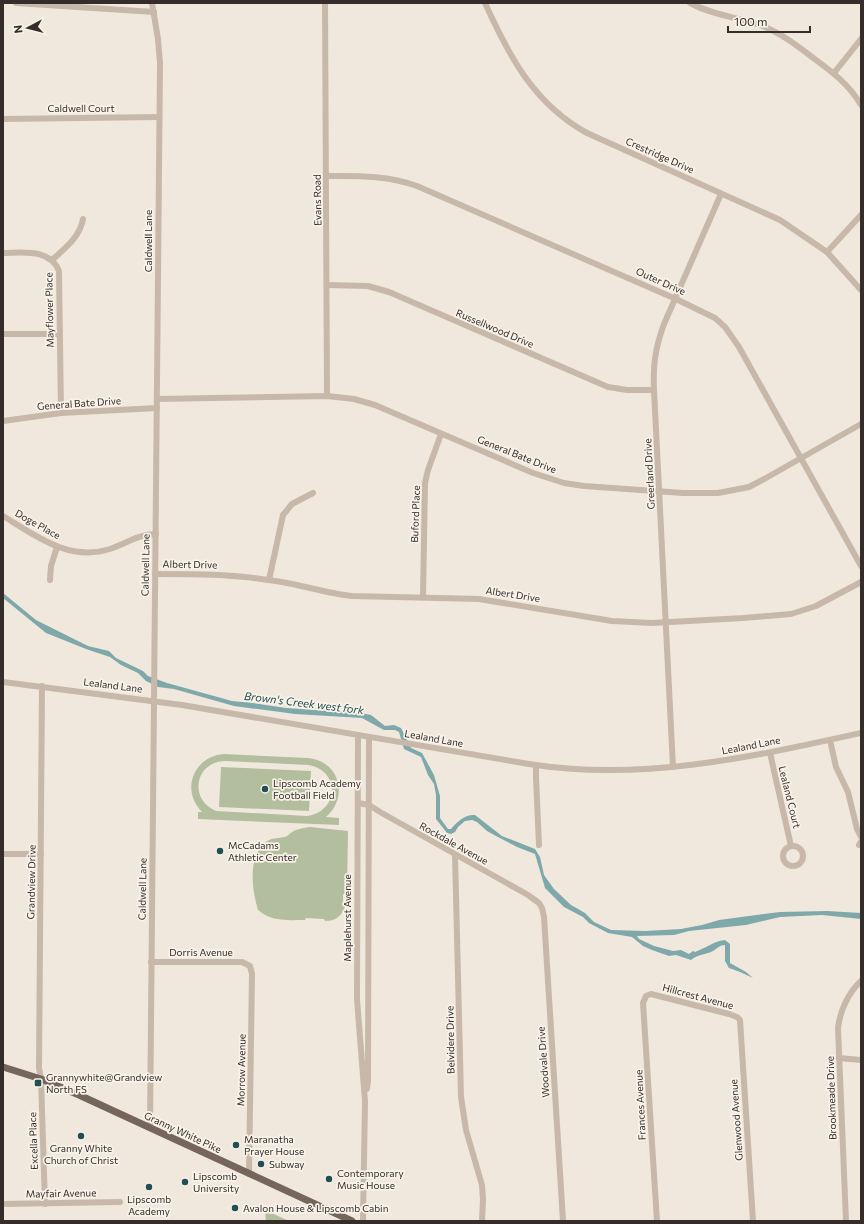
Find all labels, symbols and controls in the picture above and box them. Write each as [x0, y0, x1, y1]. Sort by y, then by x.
north arrow [8, 8, 48, 48]
scale bar [728, 8, 810, 34]
text: 100 m [734, 14, 768, 28]
text: N [11, 24, 25, 34]
street label: Caldwell Court [48, 102, 115, 114]
street label: Crestridge Drive [624, 135, 696, 175]
street label: Evans Road [311, 174, 323, 226]
street label: Caldwell Lane [142, 210, 154, 272]
street label: Outer Drive [634, 265, 688, 297]
street label: Mayflower Place [42, 272, 56, 348]
street label: Russellwood Drive [454, 306, 536, 350]
street label: General Bate Drive [37, 394, 121, 412]
street label: General Bate Drive [476, 433, 558, 475]
street label: Greerland Drive [641, 438, 657, 510]
street label: Buford Place [408, 485, 422, 543]
street label: Doge Place [13, 507, 63, 541]
street label: Caldwell Lane [138, 534, 152, 596]
street label: Albert Drive [162, 558, 218, 570]
street label: Albert Drive [485, 584, 541, 604]
street label: Lealand Lane [83, 675, 143, 695]
water label: Brown's Creek west fork [243, 689, 366, 716]
street label: Lealand Lane [404, 727, 464, 749]
street label: Lealand Lane [721, 733, 781, 757]
street label: Lealand Court [776, 765, 804, 829]
place label: Lipscomb Academy Football Field [273, 777, 361, 801]
marker: Lipscomb Academy Football Field [260, 784, 270, 794]
street label: Rockdale Avenue [418, 819, 490, 867]
place label: McCadams Athletic Center [228, 839, 297, 863]
street label: Grandview Drive [24, 844, 38, 920]
marker: McCadams Athletic Center [215, 846, 225, 856]
street label: Caldwell Lane [135, 858, 149, 920]
street label: Maplehurst Avenue [341, 874, 353, 962]
street label: Dorris Avenue [169, 946, 233, 958]
street label: Hillcrest Avenue [661, 981, 735, 1011]
street label: Belvidere Drive [443, 1006, 457, 1074]
street label: Woodvale Drive [535, 1026, 551, 1098]
street label: Morrow Avenue [234, 1034, 248, 1106]
street label: Brookmeade Drive [824, 1056, 838, 1140]
street label: Frances Avenue [632, 1069, 648, 1141]
place label: Grannywhite@Grandview North FS [46, 1071, 162, 1095]
marker: Grannywhite@Grandview North FS [33, 1078, 43, 1088]
street label: Glenwood Avenue [727, 1079, 745, 1161]
street label: Granny White Pike [142, 1109, 224, 1155]
street label: Excella Place [26, 1112, 40, 1170]
marker: Granny White Church of Christ [76, 1131, 86, 1141]
place label: Maranatha Prayer House [244, 1133, 304, 1157]
marker: Maranatha Prayer House [231, 1140, 241, 1150]
place label: Granny White Church of Christ [44, 1142, 118, 1166]
place label: Subway [269, 1158, 304, 1170]
marker: Subway [256, 1159, 266, 1169]
place label: Contemporary Music House [337, 1167, 404, 1191]
place label: Lipscomb University [193, 1170, 239, 1194]
marker: Contemporary Music House [324, 1174, 334, 1184]
marker: Lipscomb University [180, 1177, 190, 1187]
marker: Lipscomb Academy [144, 1182, 154, 1192]
street label: Mayfair Avenue [26, 1186, 96, 1200]
place label: Lipscomb Academy [127, 1193, 171, 1217]
place label: Avalon House & Lipscomb Cabin [243, 1202, 388, 1214]
marker: Avalon House & Lipscomb Cabin [230, 1203, 240, 1213]

